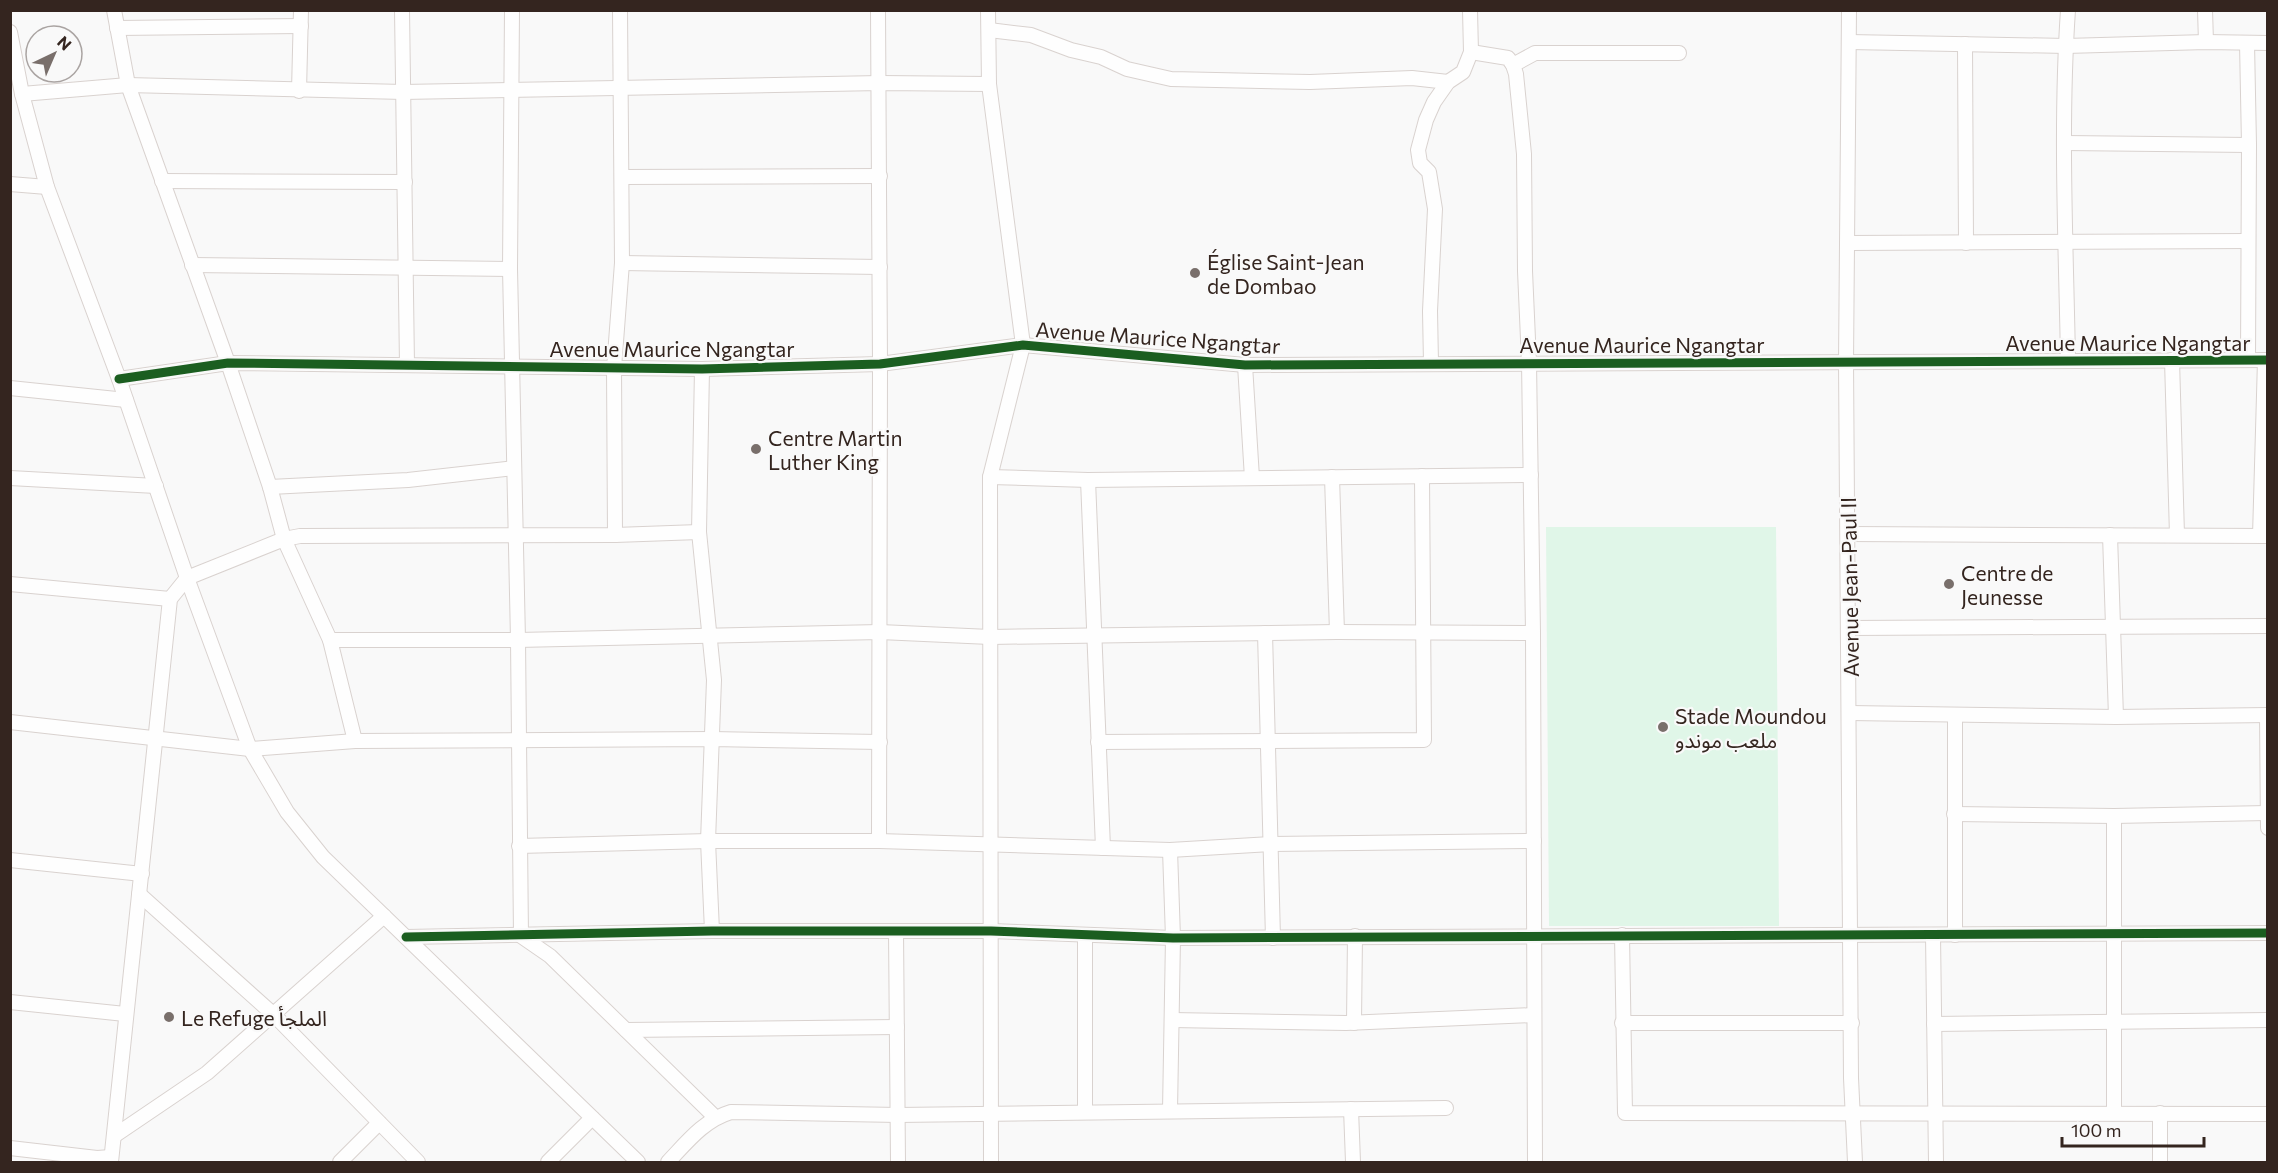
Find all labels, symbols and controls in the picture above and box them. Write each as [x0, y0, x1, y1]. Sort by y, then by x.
north arrow [24, 24, 84, 84]
text: N [54, 32, 76, 54]
place label: Église Saint-Jean de Dombao [1207, 249, 1365, 298]
marker: Église Saint-Jean de Dombao [1188, 266, 1202, 280]
street label: Avenue Maurice Ngangtar [1035, 316, 1281, 358]
street label: Avenue Maurice Ngangtar [2005, 330, 2251, 355]
street label: Avenue Maurice Ngangtar [1519, 332, 1765, 357]
street label: Avenue Maurice Ngangtar [549, 336, 795, 361]
place label: Centre Martin Luther King [768, 425, 903, 474]
marker: Centre Martin Luther King [749, 442, 763, 456]
street label: Avenue Jean-Paul II [1835, 497, 1863, 677]
place label: Centre de Jeunesse [1961, 560, 2053, 609]
marker: Centre de Jeunesse [1942, 577, 1956, 591]
place label: Stade Moundou ملعب موندو [1675, 703, 1827, 753]
marker: Stade Moundou ملعب موندو [1656, 720, 1670, 734]
place label: Le Refuge الملجأ [181, 1005, 327, 1030]
marker: Le Refuge الملجأ [162, 1010, 176, 1024]
scale bar [2062, 1110, 2204, 1148]
text: 100 m [2071, 1119, 2121, 1141]

